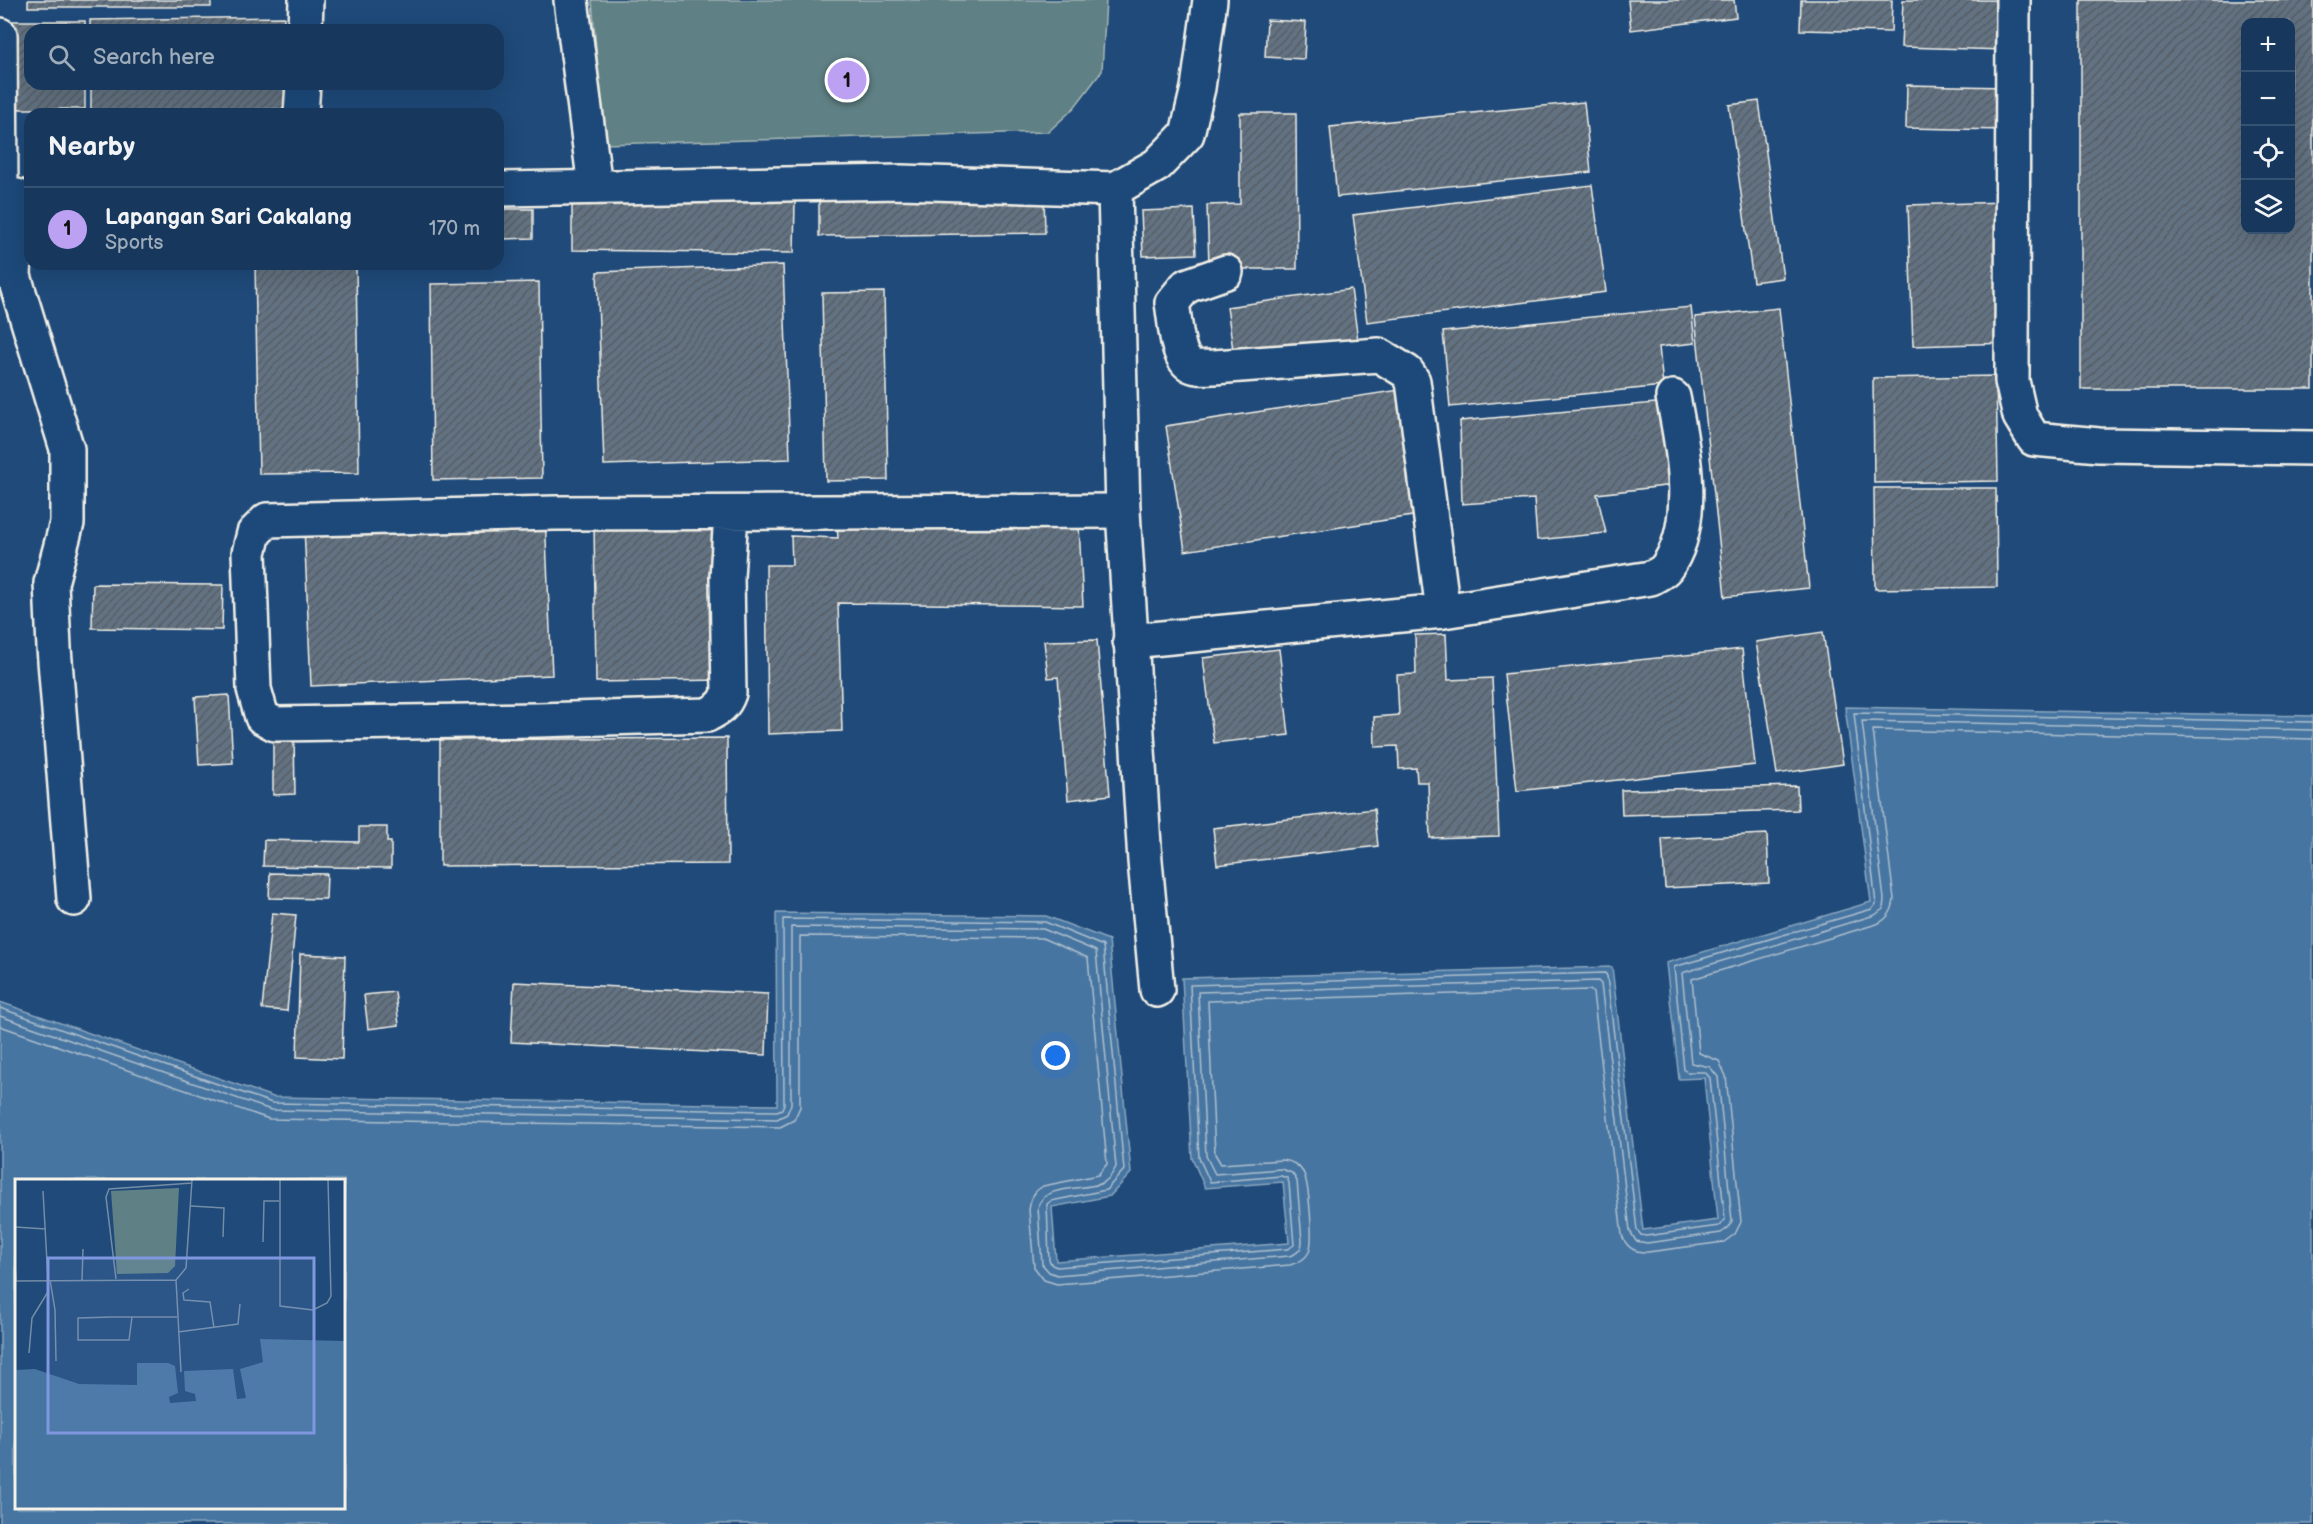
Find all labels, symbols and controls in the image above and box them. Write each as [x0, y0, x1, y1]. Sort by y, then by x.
map controls [2241, 18, 2295, 234]
button: + [2241, 18, 2295, 72]
search box [24, 24, 504, 90]
icon: search [45, 41, 78, 74]
text: Search here [93, 44, 215, 71]
pin: 1 [828, 58, 866, 103]
button: − [2241, 72, 2295, 126]
button: locate [2241, 126, 2295, 180]
text: Nearby [48, 132, 135, 163]
button: layers [2241, 180, 2295, 234]
text: Lapangan Sari Cakalang [105, 204, 352, 231]
text: 1 [63, 217, 72, 241]
text: 170 m [429, 217, 480, 241]
text: Sports [105, 231, 163, 255]
your location [1041, 1041, 1070, 1070]
inset map [15, 1179, 345, 1509]

